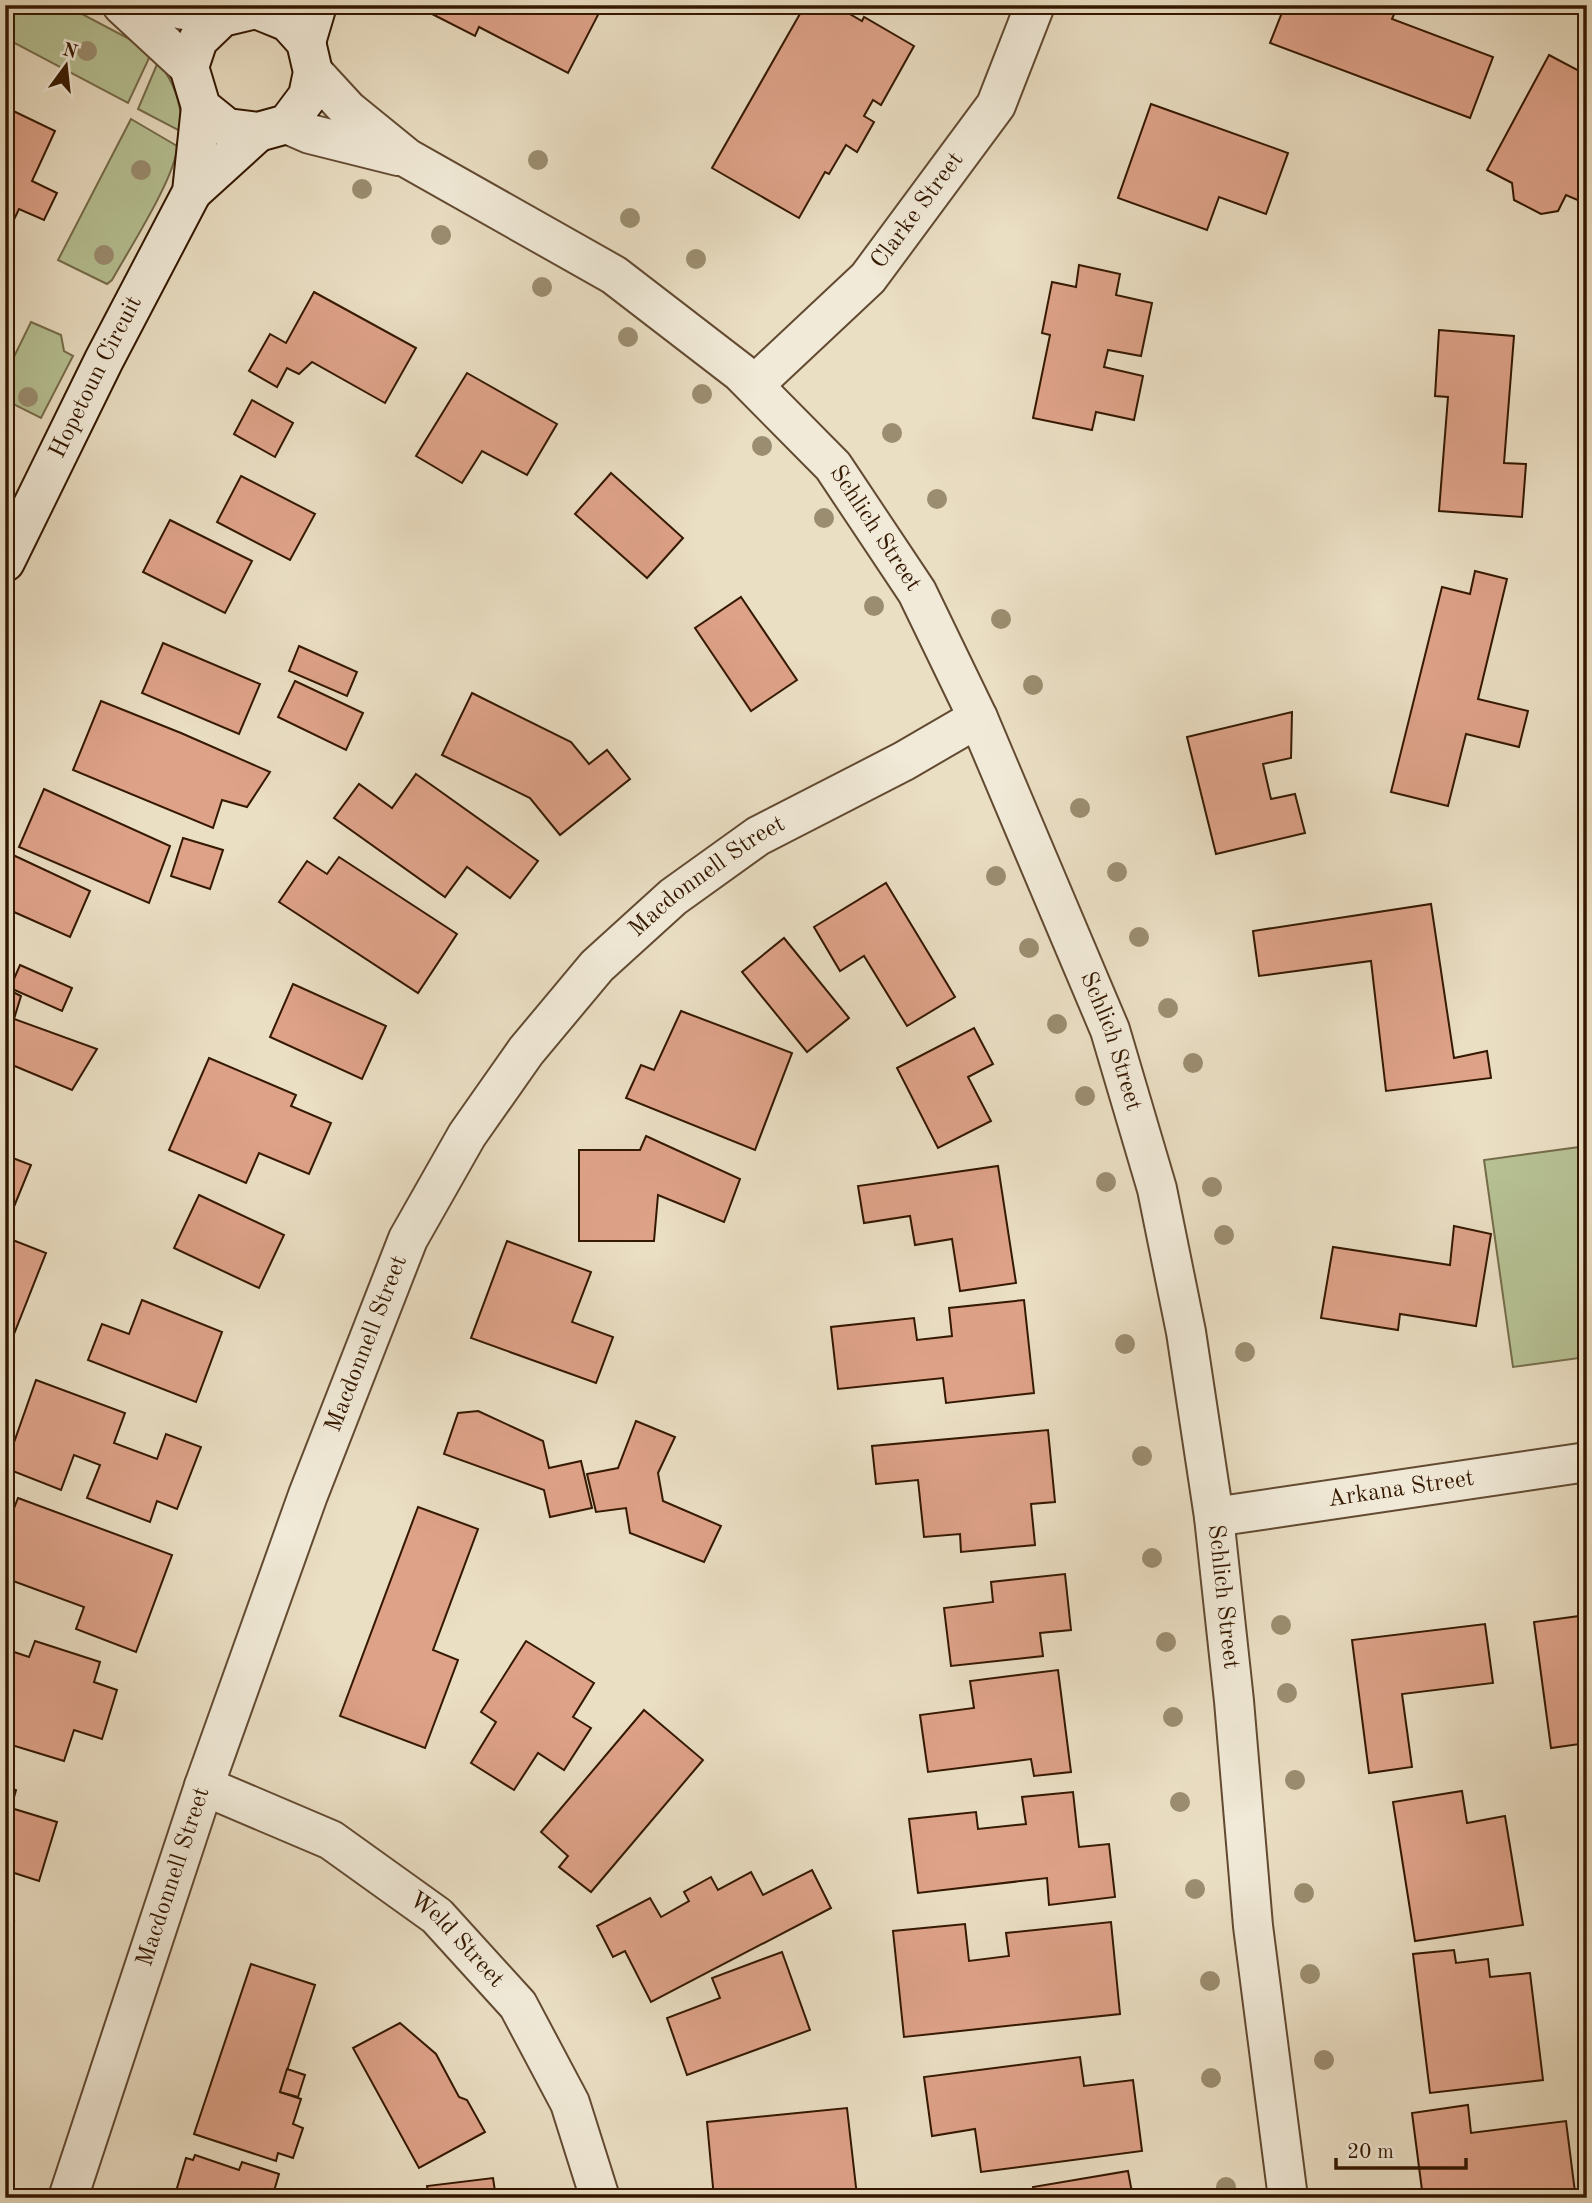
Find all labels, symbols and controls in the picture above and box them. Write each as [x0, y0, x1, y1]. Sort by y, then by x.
north arrow [32, 32, 102, 102]
text: N [60, 41, 80, 63]
street label: Clarke Street [867, 148, 968, 273]
street label: Hopetoun Circuit [46, 292, 147, 462]
street label: Schlich Street [824, 462, 925, 596]
street label: Macdonnell Street [625, 812, 789, 942]
street label: Schlich Street [1075, 969, 1145, 1114]
street label: Macdonnell Street [322, 1252, 412, 1436]
street label: Arkana Street [1326, 1467, 1476, 1512]
street label: Schlich Street [1203, 1523, 1242, 1670]
street label: Macdonnell Street [133, 1784, 215, 1970]
street label: Weld Street [405, 1888, 508, 1992]
scale bar [1336, 2126, 1466, 2170]
text: 20 m [1347, 2142, 1394, 2163]

